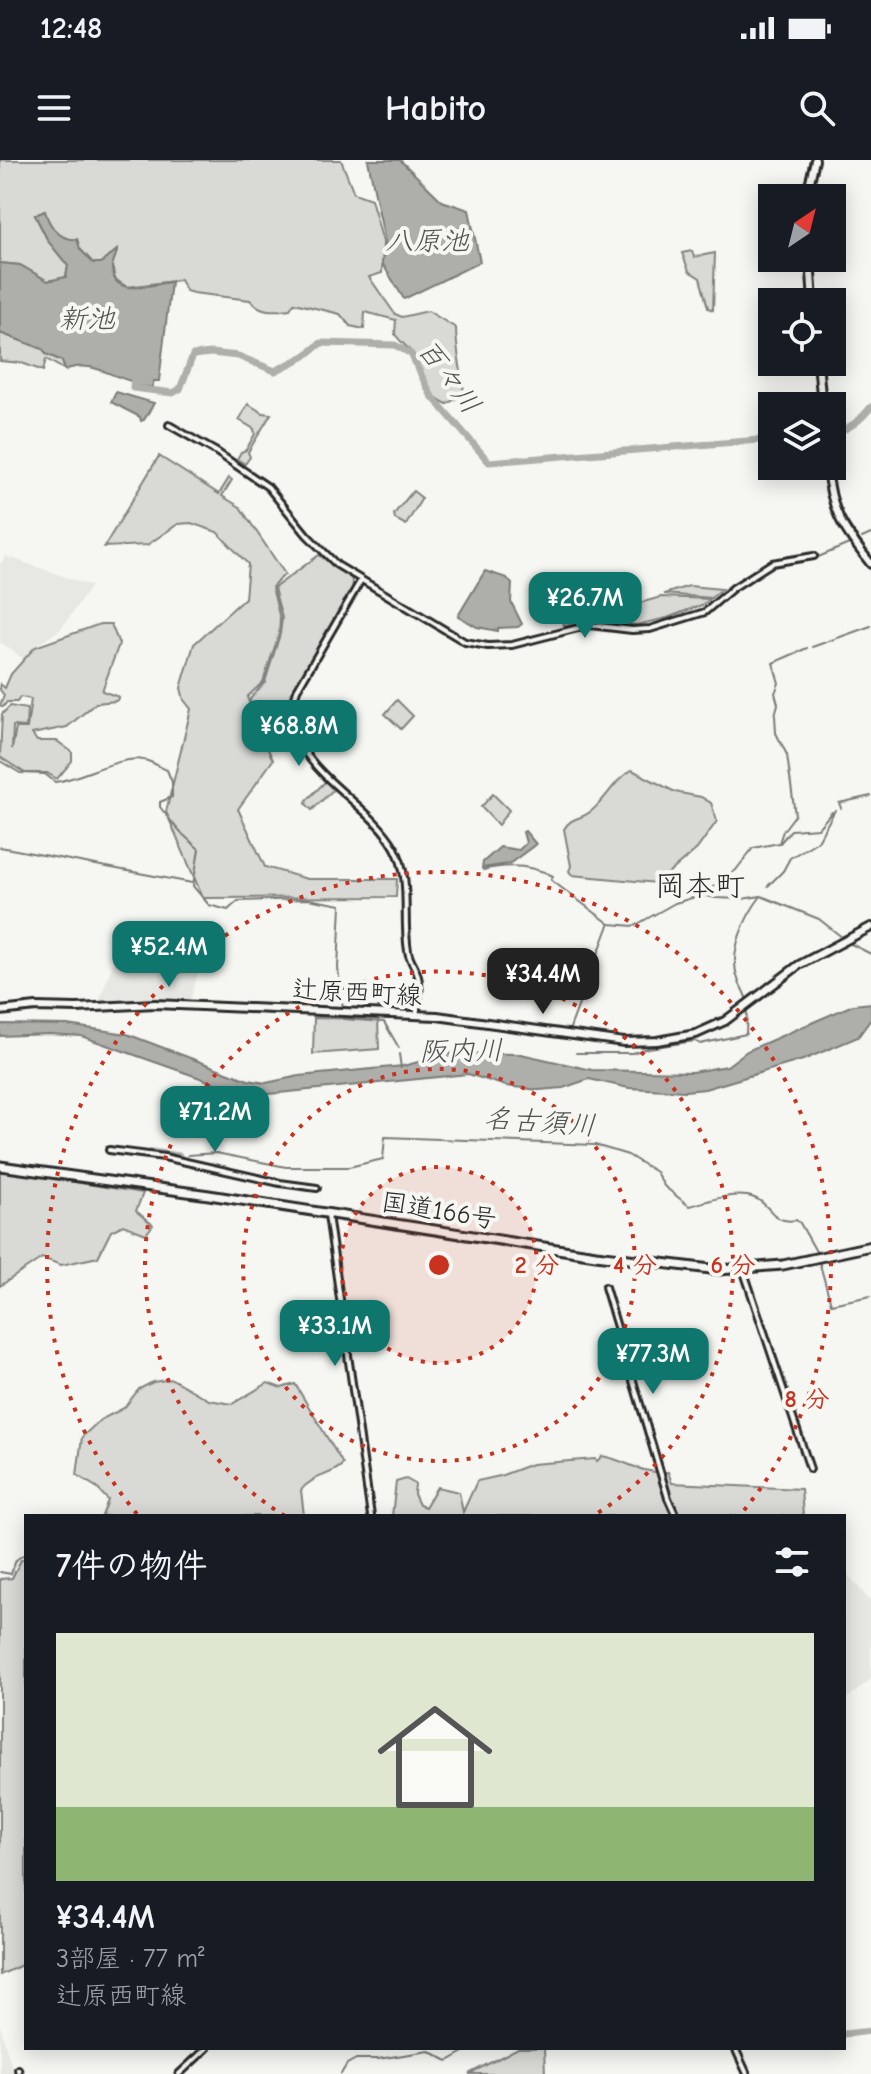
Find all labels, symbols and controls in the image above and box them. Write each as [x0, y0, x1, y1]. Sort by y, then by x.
text: 12:48 [40, 11, 102, 46]
icon: menu [32, 86, 76, 130]
icon: search [795, 86, 839, 130]
text: Habito [385, 88, 486, 129]
north arrow [758, 184, 846, 272]
map controls [758, 184, 846, 480]
water label: 八原池 [385, 225, 470, 257]
button: locate [758, 288, 846, 376]
water label: 新池 [59, 303, 116, 335]
water label: 百々川 [411, 334, 487, 420]
button: layers [758, 392, 846, 480]
pin: ¥26.7M [520, 572, 650, 640]
text: ¥26.7M [547, 583, 623, 613]
pin: ¥68.8M [234, 700, 364, 768]
text: ¥68.8M [260, 711, 338, 741]
district label: 岡本町 [655, 869, 745, 904]
pin: ¥52.4M [104, 921, 234, 989]
text: ¥52.4M [130, 932, 208, 962]
pin: ¥34.4M [478, 948, 608, 1016]
text: ¥34.4M [505, 959, 581, 989]
street label: 辻原西町線 [291, 975, 423, 1011]
water label: 阪内川 [419, 1034, 503, 1068]
pin: ¥71.2M [150, 1086, 280, 1154]
text: ¥71.2M [178, 1097, 252, 1127]
water label: 名古須川 [483, 1102, 597, 1142]
street label: 国道166号 [379, 1187, 499, 1235]
centre of rings [425, 1251, 453, 1279]
text: 2 分 [515, 1251, 559, 1279]
text: 4 分 [613, 1251, 657, 1279]
text: 6 分 [710, 1251, 756, 1279]
pin: ¥33.1M [270, 1300, 400, 1368]
text: ¥33.1M [298, 1311, 372, 1341]
pin: ¥77.3M [588, 1328, 718, 1396]
text: ¥77.3M [616, 1339, 690, 1369]
text: 8 分 [785, 1385, 829, 1413]
icon: filters [770, 1540, 814, 1584]
text: 7件の物件 [56, 1546, 207, 1586]
icon: home [363, 1685, 507, 1829]
text: ¥34.4M [56, 1897, 155, 1937]
text: 3部屋 · 77 m² [56, 1944, 204, 1974]
text: 辻原西町線 [56, 1981, 186, 2011]

